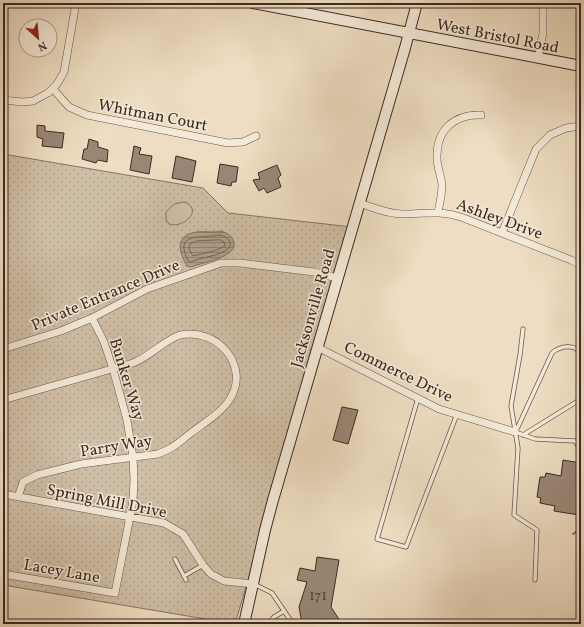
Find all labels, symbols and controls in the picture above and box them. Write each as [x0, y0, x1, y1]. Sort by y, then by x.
street label: West Bristol Road [435, 14, 561, 60]
north arrow [18, 18, 58, 58]
text: N [35, 37, 49, 54]
street label: Whitman Court [96, 95, 210, 137]
street label: Ashley Drive [453, 194, 546, 246]
street label: Jacksonville Road [286, 247, 341, 371]
street label: Private Entrance Drive [28, 255, 183, 337]
street label: Bunker Way [103, 336, 149, 424]
street label: Commerce Drive [340, 337, 456, 409]
street label: Parry Way [79, 430, 154, 464]
street label: Spring Mill Drive [45, 480, 169, 524]
street label: Lacey Lane [22, 554, 101, 589]
house number: 171 [309, 587, 327, 606]

